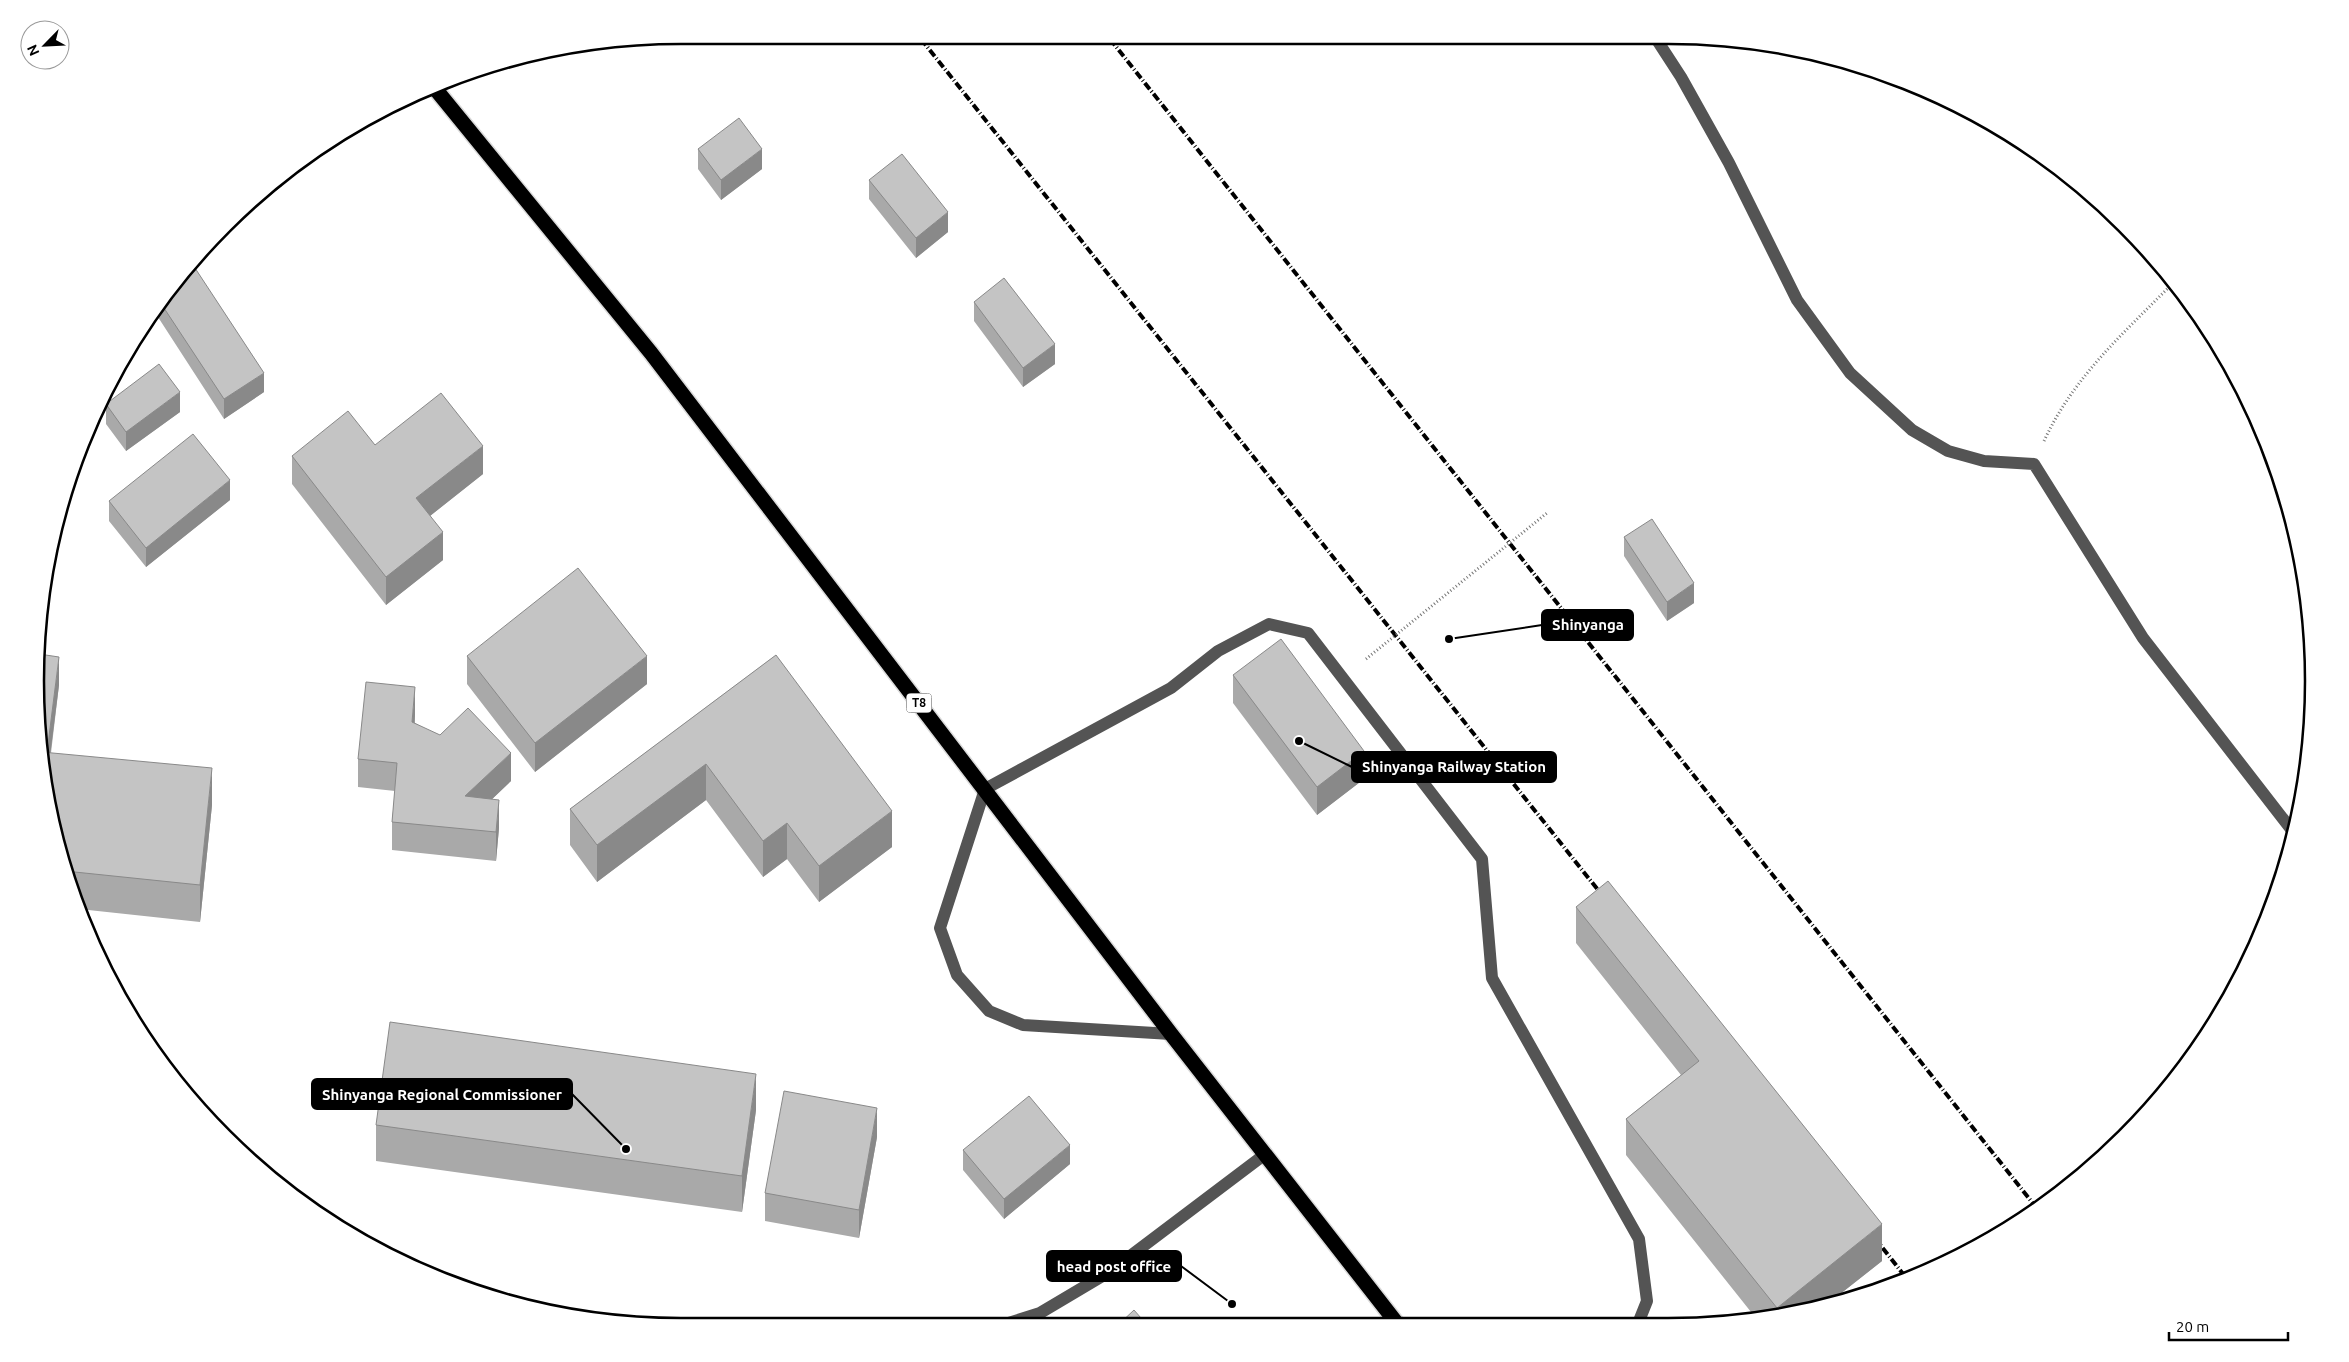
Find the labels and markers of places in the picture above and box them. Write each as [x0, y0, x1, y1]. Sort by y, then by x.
callout: Shinyanga [1542, 610, 1633, 640]
callout: Shinyanga Railway Station [1352, 752, 1556, 782]
callout: Shinyanga Regional Commissioner [312, 1079, 572, 1109]
callout: head post office [1047, 1251, 1181, 1281]

